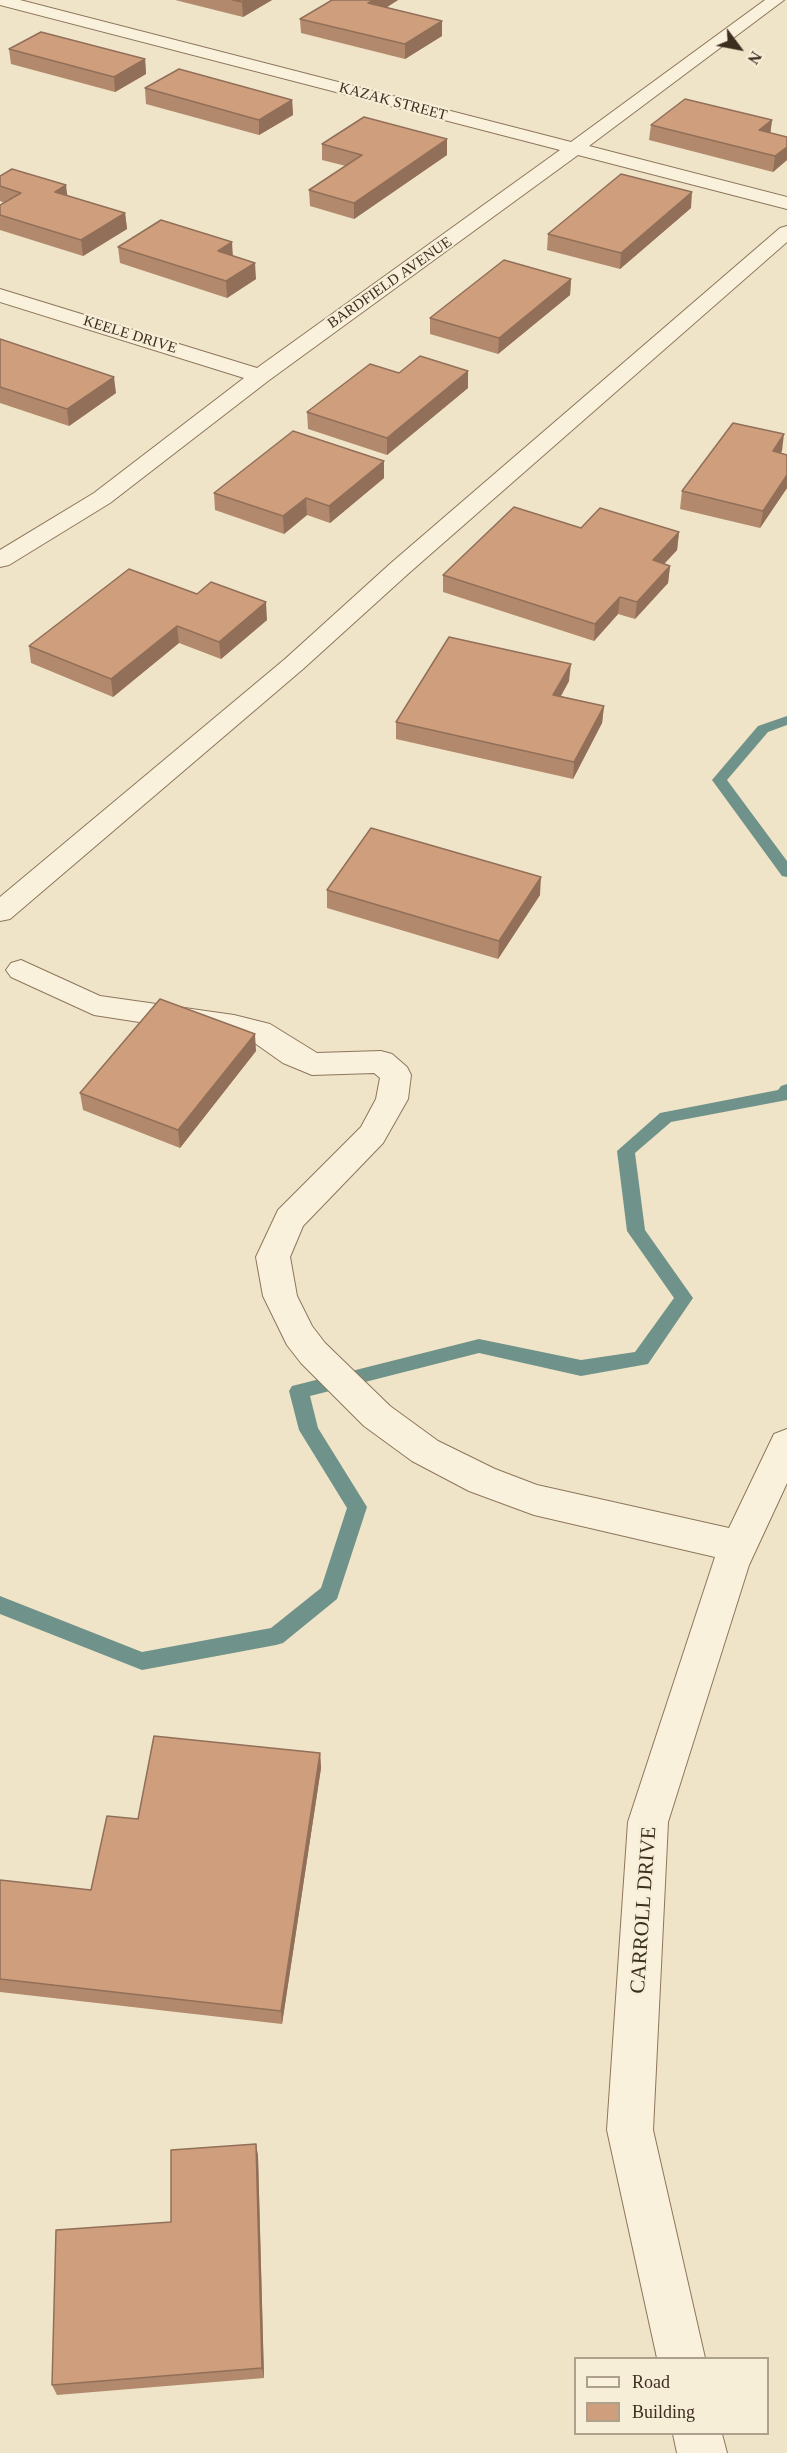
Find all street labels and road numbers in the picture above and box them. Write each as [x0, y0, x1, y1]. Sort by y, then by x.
street label: KAZAK STREET [337, 79, 449, 125]
street label: BARDFIELD AVENUE [324, 233, 456, 333]
street label: KEELE DRIVE [81, 312, 179, 358]
street label: CARROLL DRIVE [626, 1826, 662, 1994]

